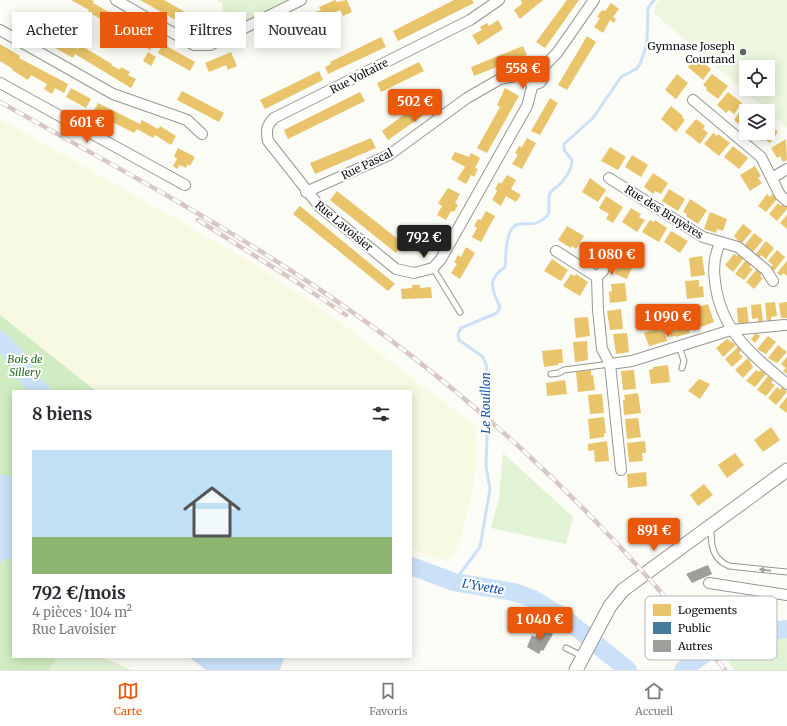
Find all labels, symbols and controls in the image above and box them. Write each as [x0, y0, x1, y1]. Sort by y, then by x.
chip: Acheter [12, 12, 92, 48]
chip: Louer [100, 12, 167, 48]
chip: Filtres [175, 12, 246, 48]
chip: Nouveau [254, 12, 341, 48]
place label: Gymnase Joseph Courtand [648, 39, 736, 66]
marker: Gymnase Joseph Courtand [738, 47, 748, 57]
street label: Rue Voltaire [328, 55, 391, 97]
pin: 558 € [495, 56, 551, 90]
text: 558 € [505, 60, 541, 77]
map controls [739, 60, 775, 140]
button: locate [739, 60, 775, 96]
pin: 502 € [387, 89, 443, 123]
text: 502 € [397, 93, 433, 110]
button: layers [739, 104, 775, 140]
pin: 601 € [59, 110, 115, 144]
text: 601 € [70, 114, 104, 131]
street label: Rue Pascal [339, 145, 396, 183]
street label: Rue des Bruyères [622, 182, 706, 242]
street label: Rue Lavoisier [312, 198, 376, 254]
pin: 792 € [396, 225, 452, 259]
text: 792 € [406, 229, 442, 246]
pin: 1 080 € [575, 242, 649, 276]
text: 1 080 € [589, 246, 635, 263]
pin: 1 090 € [631, 304, 705, 338]
text: 1 090 € [644, 308, 692, 325]
park label: Bois de Sillery [7, 352, 43, 379]
water label: Le Rouillon [478, 372, 493, 434]
text: 8 biens [32, 403, 92, 425]
icon: filters [370, 403, 392, 425]
icon: home [176, 476, 248, 548]
pin: 891 € [626, 518, 682, 552]
text: 891 € [637, 522, 671, 539]
one-way arrow [759, 567, 771, 573]
water label: L'Yvette [461, 575, 505, 598]
text: 792 €/mois [32, 582, 126, 604]
legend [645, 596, 777, 660]
text: Logements [678, 603, 737, 617]
text: 4 pièces · 104 m² [32, 604, 132, 621]
pin: 1 040 € [503, 607, 577, 641]
text: 1 040 € [517, 611, 564, 628]
text: Rue Lavoisier [32, 621, 116, 638]
text: Public [678, 621, 711, 635]
text: Autres [677, 639, 713, 653]
tab: Carte [114, 680, 142, 718]
tab: Favoris [369, 680, 408, 718]
tab: Accueil [635, 680, 673, 718]

